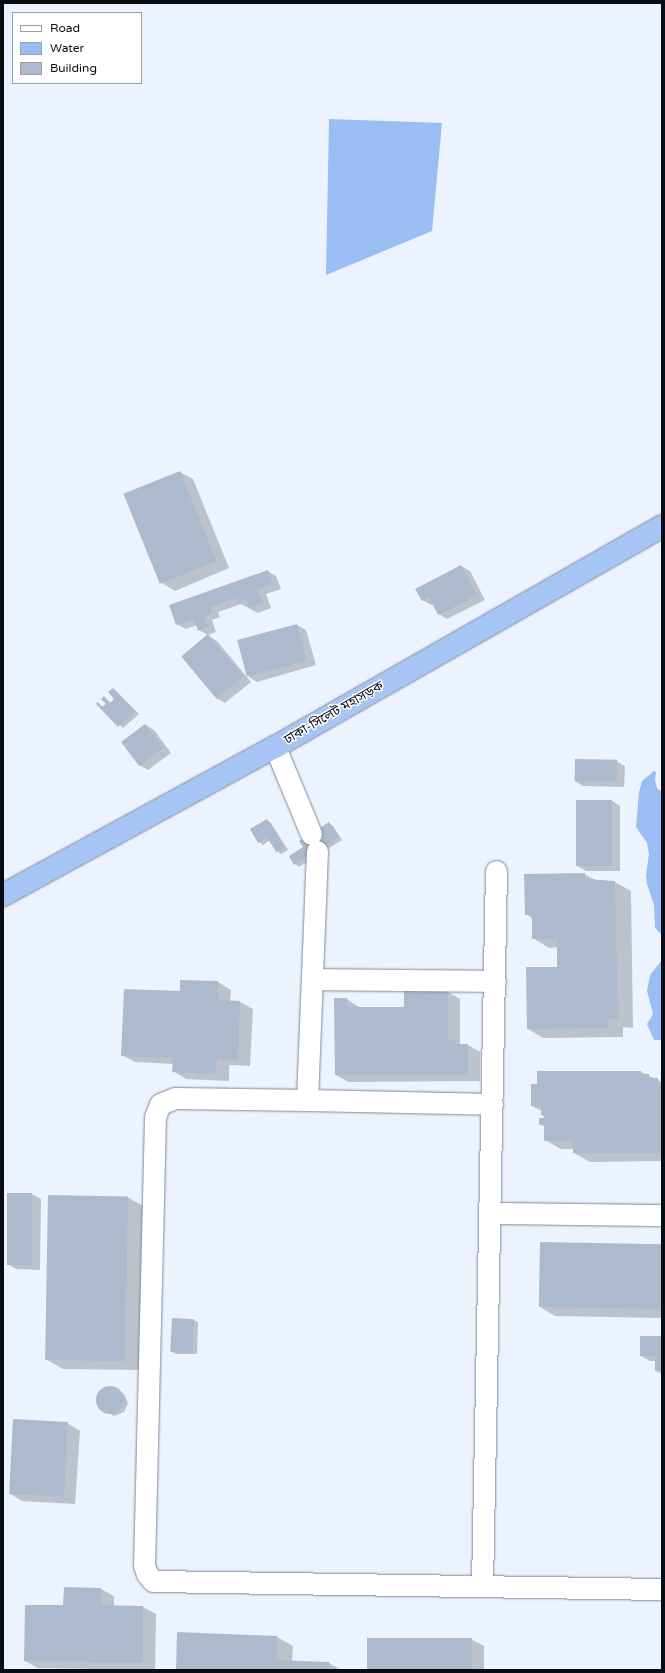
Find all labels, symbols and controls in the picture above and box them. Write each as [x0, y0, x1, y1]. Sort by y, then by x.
legend [12, 12, 142, 84]
text: Road [50, 21, 80, 35]
text: Water [50, 41, 84, 55]
text: Building [50, 61, 97, 75]
street label: ঢাকা-সিলেট মহাসড়ক [281, 678, 387, 748]

